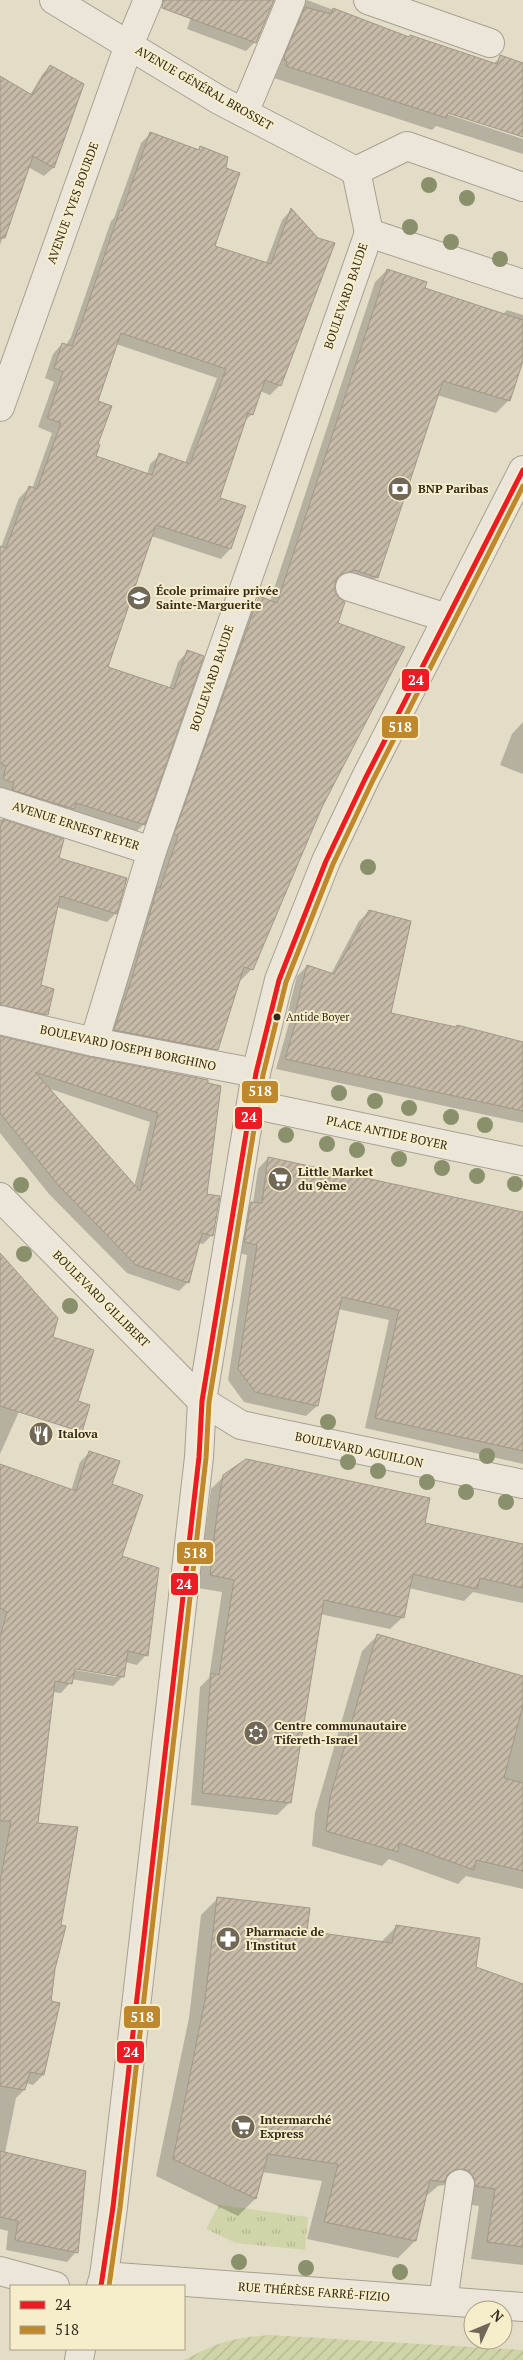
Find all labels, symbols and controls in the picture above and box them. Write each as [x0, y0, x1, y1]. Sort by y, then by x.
street label: AVENUE GÉNÉRAL BROSSET [133, 42, 276, 133]
street label: AVENUE YVES BOURDE [43, 140, 102, 266]
street label: BOULEVARD BAUDE [320, 241, 371, 351]
bank icon: BNP Paribas [387, 476, 413, 502]
place label: BNP Paribas [418, 481, 489, 496]
place label: École primaire privée Sainte-Marguerite [156, 583, 279, 612]
school or university icon: École primaire privée Sainte-Marguerite [126, 585, 152, 611]
street label: BOULEVARD BAUDE [186, 623, 237, 733]
line badge: 24 [401, 668, 430, 692]
text: 24 [408, 670, 424, 689]
line badge: 518 [381, 715, 419, 739]
text: 518 [388, 717, 412, 736]
street label: AVENUE ERNEST REYER [11, 798, 142, 853]
place label: Antide Boyer [286, 1010, 350, 1024]
marker: Antide Boyer [272, 1012, 282, 1022]
street label: BOULEVARD JOSEPH BORGHINO [39, 1021, 218, 1074]
line badge: 518 [241, 1080, 279, 1104]
text: 518 [248, 1081, 272, 1100]
line badge: 24 [234, 1106, 263, 1130]
text: 24 [241, 1107, 257, 1126]
street label: PLACE ANTIDE BOYER [325, 1112, 450, 1153]
place label: Little Market du 9ème [298, 1164, 373, 1193]
supermarket icon: Little Market du 9ème [267, 1166, 293, 1192]
street label: BOULEVARD GILLIBERT [50, 1247, 153, 1351]
restaurant icon: Italova [28, 1421, 54, 1447]
place label: Italova [58, 1426, 98, 1441]
street label: BOULEVARD AGUILLON [294, 1429, 425, 1470]
line badge: 518 [176, 1541, 214, 1565]
text: 518 [183, 1543, 207, 1562]
line badge: 24 [170, 1572, 199, 1596]
text: 24 [176, 1574, 192, 1593]
place label: Centre communautaire Tifereth-Israel [274, 1718, 407, 1747]
synagogue icon: Centre communautaire Tifereth-Israel [243, 1720, 269, 1746]
place label: Pharmacie de l'Institut [246, 1924, 325, 1953]
pharmacy icon: Pharmacie de l'Institut [215, 1926, 241, 1952]
line badge: 518 [123, 2005, 161, 2029]
text: 518 [130, 2007, 154, 2026]
line badge: 24 [116, 2040, 145, 2064]
text: 24 [123, 2042, 139, 2061]
place label: Intermarché Express [260, 2112, 332, 2141]
supermarket icon: Intermarché Express [230, 2114, 256, 2140]
street label: RUE THÉRÈSE FARRÉ-FIZIO [238, 2279, 391, 2304]
legend [10, 2285, 185, 2350]
text: 24 [55, 2294, 71, 2314]
north arrow [463, 2300, 513, 2350]
text: N [487, 2305, 508, 2326]
text: 518 [55, 2319, 79, 2339]

